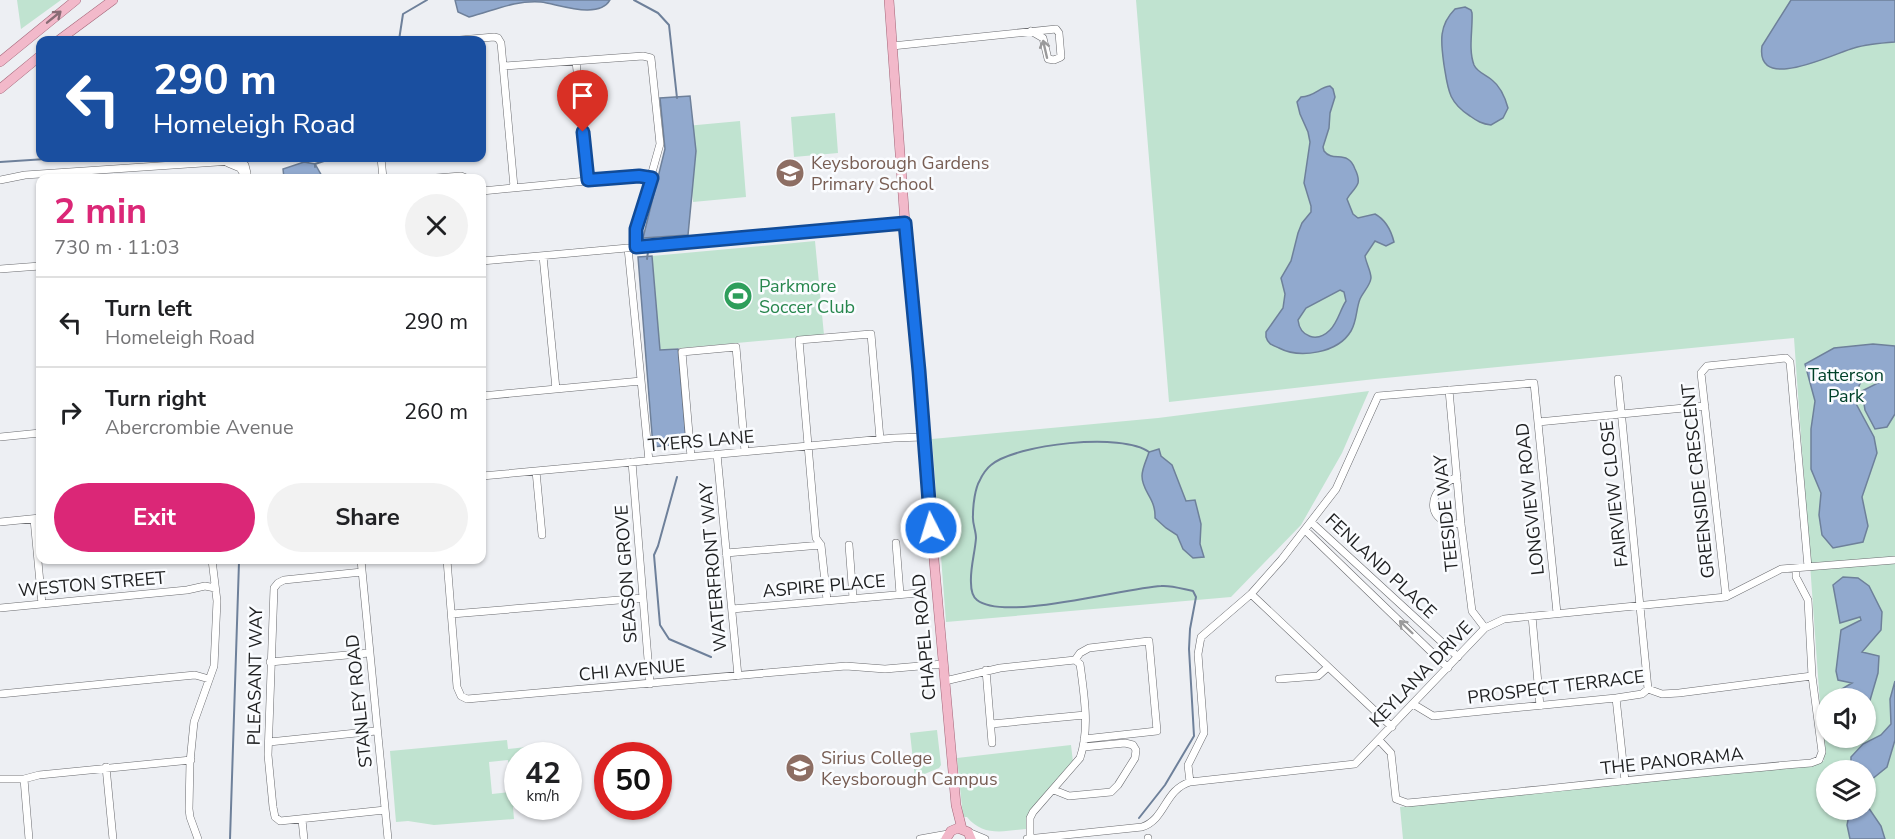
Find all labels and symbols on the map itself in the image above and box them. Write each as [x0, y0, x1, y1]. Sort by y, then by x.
one-way arrow [46, 11, 62, 24]
one-way arrow [1039, 40, 1051, 59]
pin [557, 70, 608, 132]
place label: Keysborough Gardens Primary School [811, 151, 989, 196]
school or university icon: Keysborough Gardens Primary School [774, 157, 806, 189]
place label: Parkmore Soccer Club [759, 274, 855, 319]
sports icon: Parkmore Soccer Club [722, 280, 754, 312]
park label: Tatterson Park [1808, 363, 1884, 408]
street label: GREENSIDE CRESCENT [1676, 382, 1720, 580]
street label: FAIRVIEW CLOSE [1594, 420, 1634, 568]
street label: LONGVIEW ROAD [1510, 422, 1550, 576]
street label: TYERS LANE [647, 424, 755, 458]
street label: TEESIDE WAY [1428, 453, 1464, 573]
street label: WATERFRONT WAY [694, 481, 732, 653]
position arrow [899, 496, 963, 560]
street label: SEASON GROVE [609, 504, 643, 644]
street label: FENLAND PLACE [1320, 508, 1442, 624]
street label: WESTON STREET [17, 566, 167, 602]
street label: ASPIRE PLACE [761, 569, 887, 603]
street label: CHAPEL ROAD [907, 573, 941, 701]
street label: PLEASANT WAY [242, 606, 268, 746]
street label: KEYLANA DRIVE [1364, 616, 1478, 732]
one-way arrow [1399, 620, 1414, 634]
street label: STANLEY ROAD [340, 633, 378, 769]
street label: CHI AVENUE [578, 653, 686, 687]
street label: PROSPECT TERRACE [1466, 664, 1646, 710]
speed limit sign: 50 [594, 742, 672, 820]
street label: THE PANORAMA [1599, 742, 1745, 780]
place label: Sirius College Keysborough Campus [821, 746, 998, 791]
school or university icon: Sirius College Keysborough Campus [784, 752, 816, 784]

